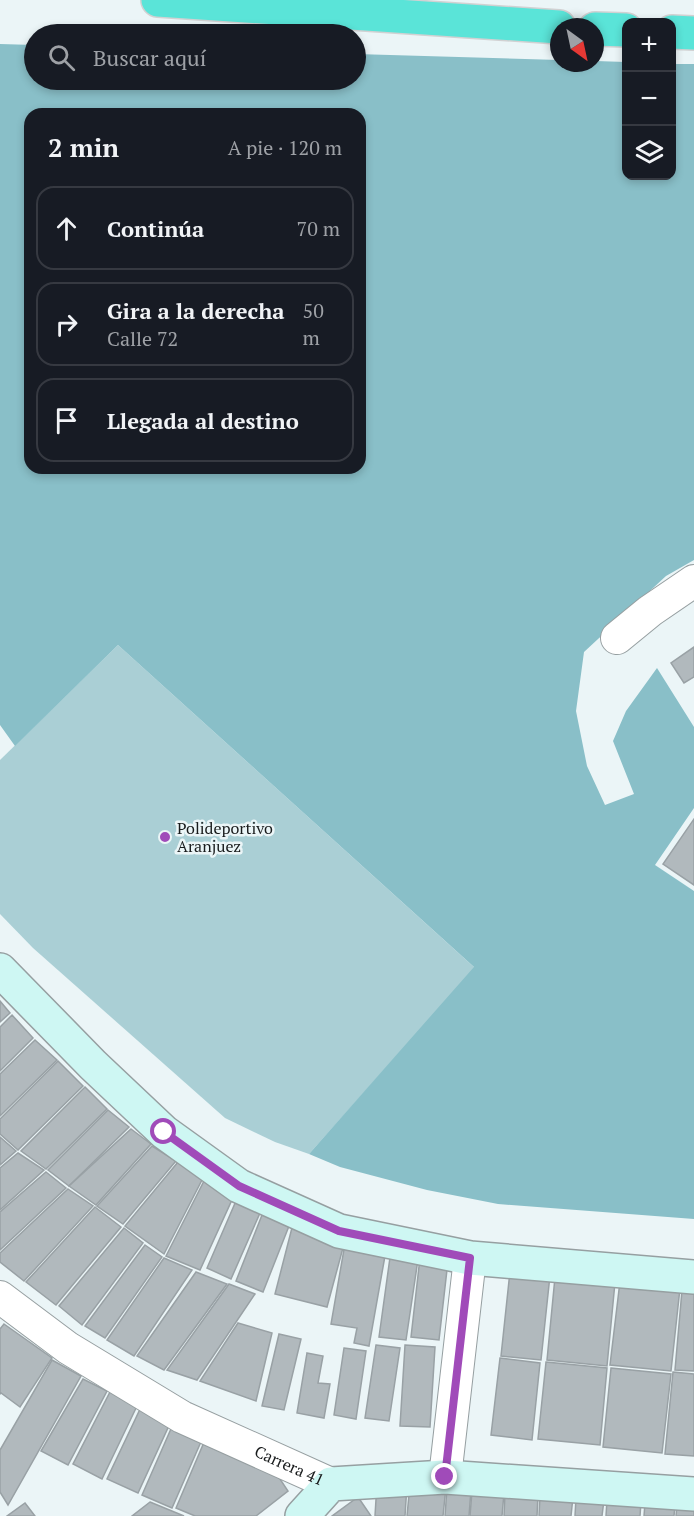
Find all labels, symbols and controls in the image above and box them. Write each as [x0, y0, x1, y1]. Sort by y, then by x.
north arrow [550, 18, 604, 72]
map controls [622, 18, 676, 180]
button: + [622, 18, 676, 72]
search box [24, 24, 366, 90]
icon: search [45, 41, 78, 74]
text: Buscar aquí [93, 43, 206, 72]
button: − [622, 72, 676, 126]
button: layers [622, 126, 676, 180]
text: 2 min [48, 130, 119, 164]
text: A pie · 120 m [228, 134, 342, 161]
icon: ahead [50, 212, 83, 245]
text: Continúa [107, 214, 204, 243]
text: 70 m [297, 215, 340, 242]
text: Gira a la derecha [107, 296, 285, 325]
text: 50 m [303, 297, 324, 351]
icon: right [50, 308, 83, 341]
text: Calle 72 [107, 325, 178, 352]
icon: arrive [50, 404, 83, 437]
text: Llegada al destino [107, 406, 299, 435]
place label: Polideportivo Aranjuez [177, 817, 273, 857]
marker: Polideportivo Aranjuez [158, 830, 172, 844]
route start [150, 1118, 176, 1144]
street label: Carrera 41 [251, 1440, 328, 1490]
route end [431, 1463, 457, 1489]

